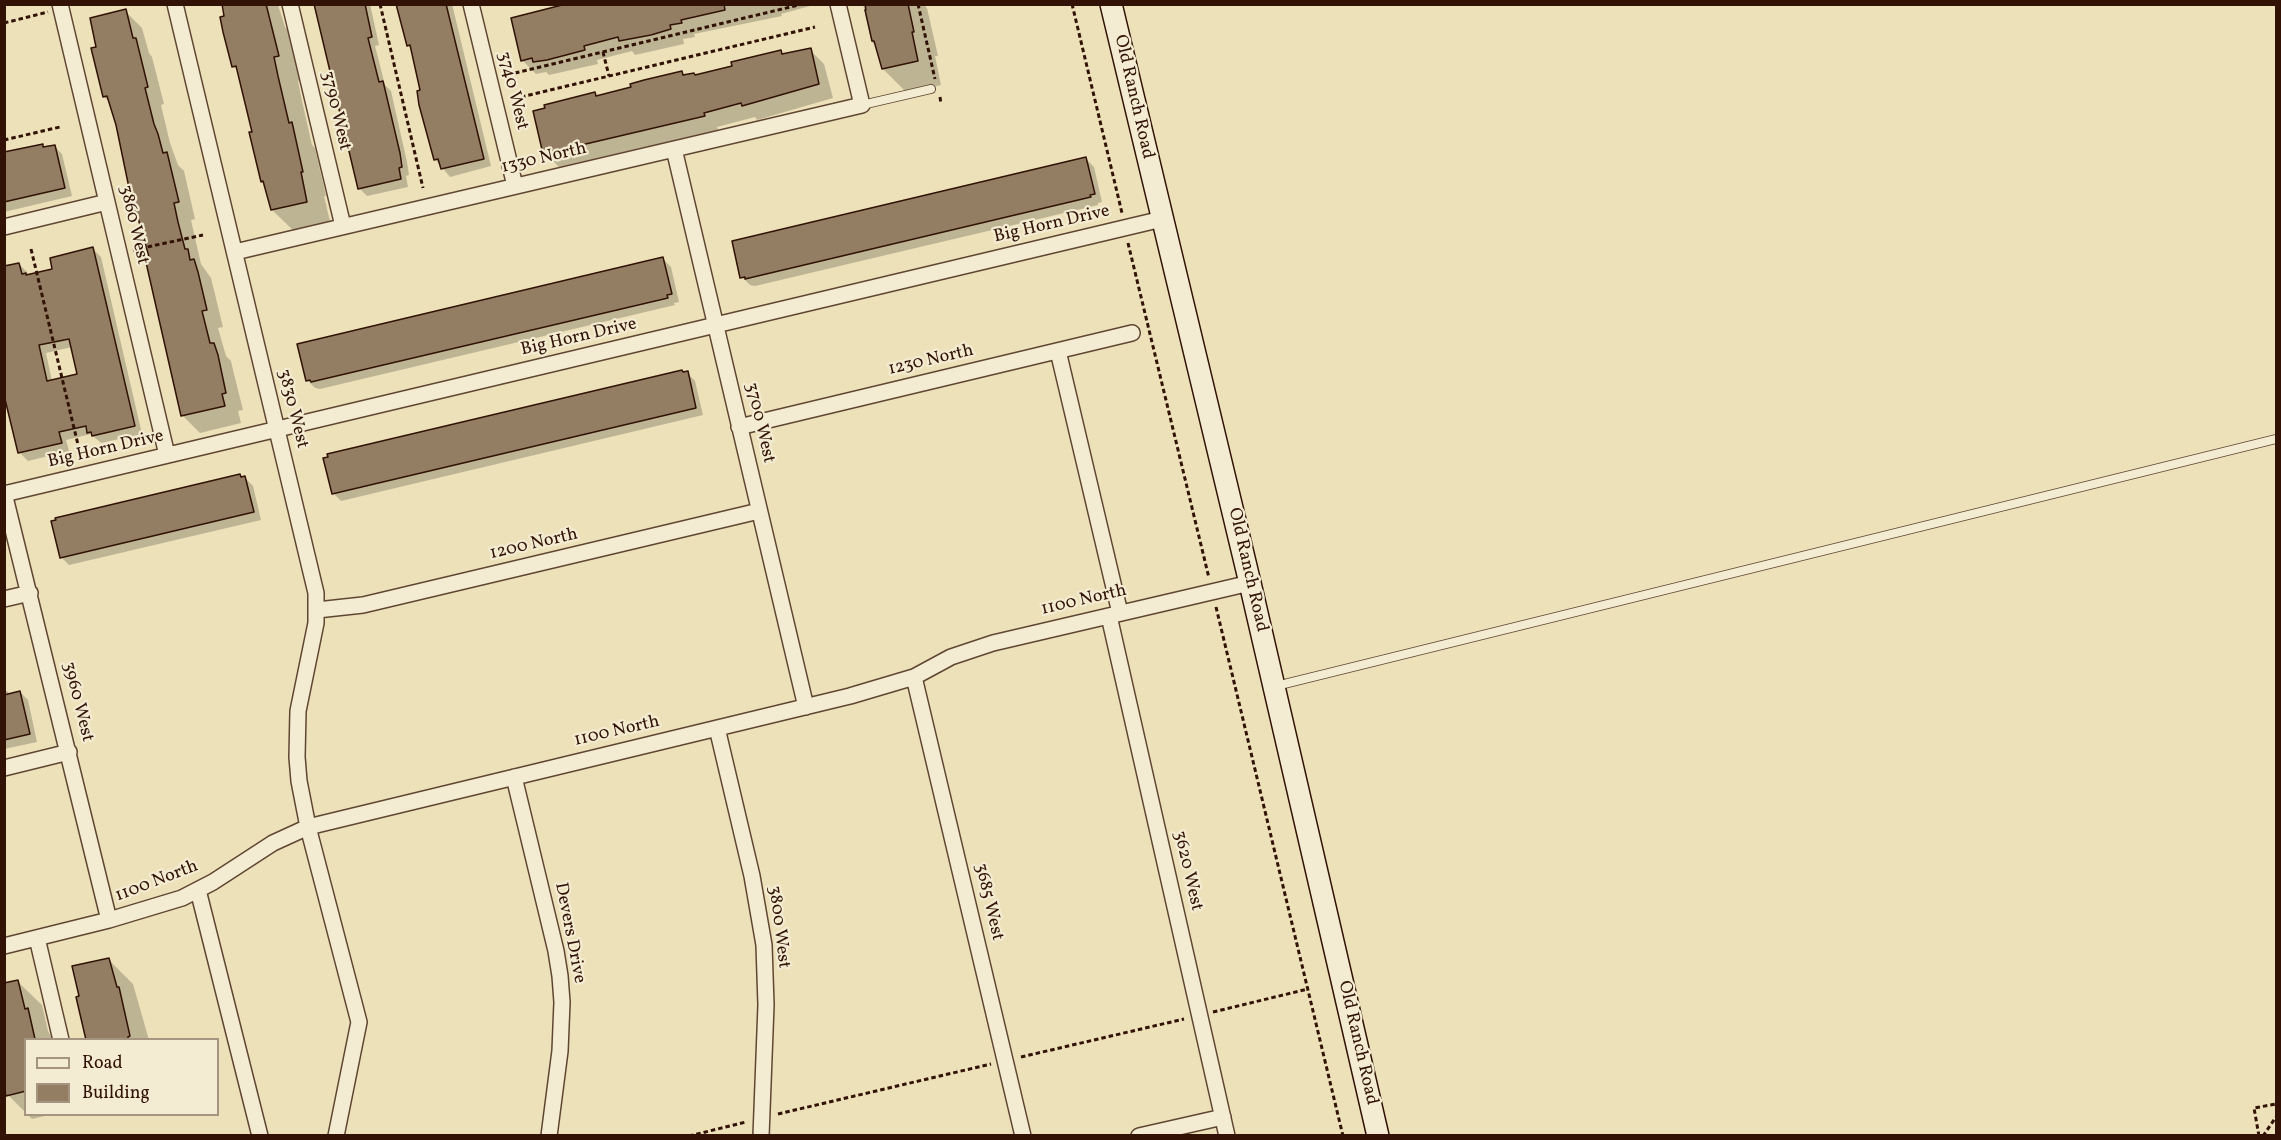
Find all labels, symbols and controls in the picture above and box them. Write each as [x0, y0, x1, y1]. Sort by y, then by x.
street label: Old Ranch Road [1108, 33, 1158, 161]
street label: 3740 West [492, 50, 532, 132]
street label: 3790 West [315, 69, 355, 153]
street label: 1330 North [499, 139, 589, 179]
street label: 3860 West [113, 183, 153, 267]
street label: Big Horn Drive [992, 201, 1112, 249]
street label: Big Horn Drive [519, 314, 639, 362]
street label: 1230 North [886, 341, 976, 381]
street label: 3830 West [272, 367, 312, 451]
street label: 3700 West [739, 381, 779, 465]
street label: Big Horn Drive [46, 426, 166, 474]
street label: Old Ranch Road [1222, 506, 1272, 634]
street label: 1200 North [488, 524, 580, 566]
street label: 1100 North [1039, 581, 1129, 621]
street label: 3960 West [57, 660, 97, 744]
street label: 1100 North [572, 712, 662, 752]
street label: 3620 West [1167, 829, 1207, 913]
street label: 1100 North [112, 856, 202, 908]
street label: 3685 West [969, 861, 1007, 943]
street label: Devers Drive [549, 881, 589, 985]
street label: 3800 West [762, 884, 794, 970]
street label: Old Ranch Road [1332, 979, 1382, 1107]
legend [24, 1038, 219, 1116]
text: Road [82, 1051, 123, 1076]
text: Building [82, 1081, 150, 1106]

